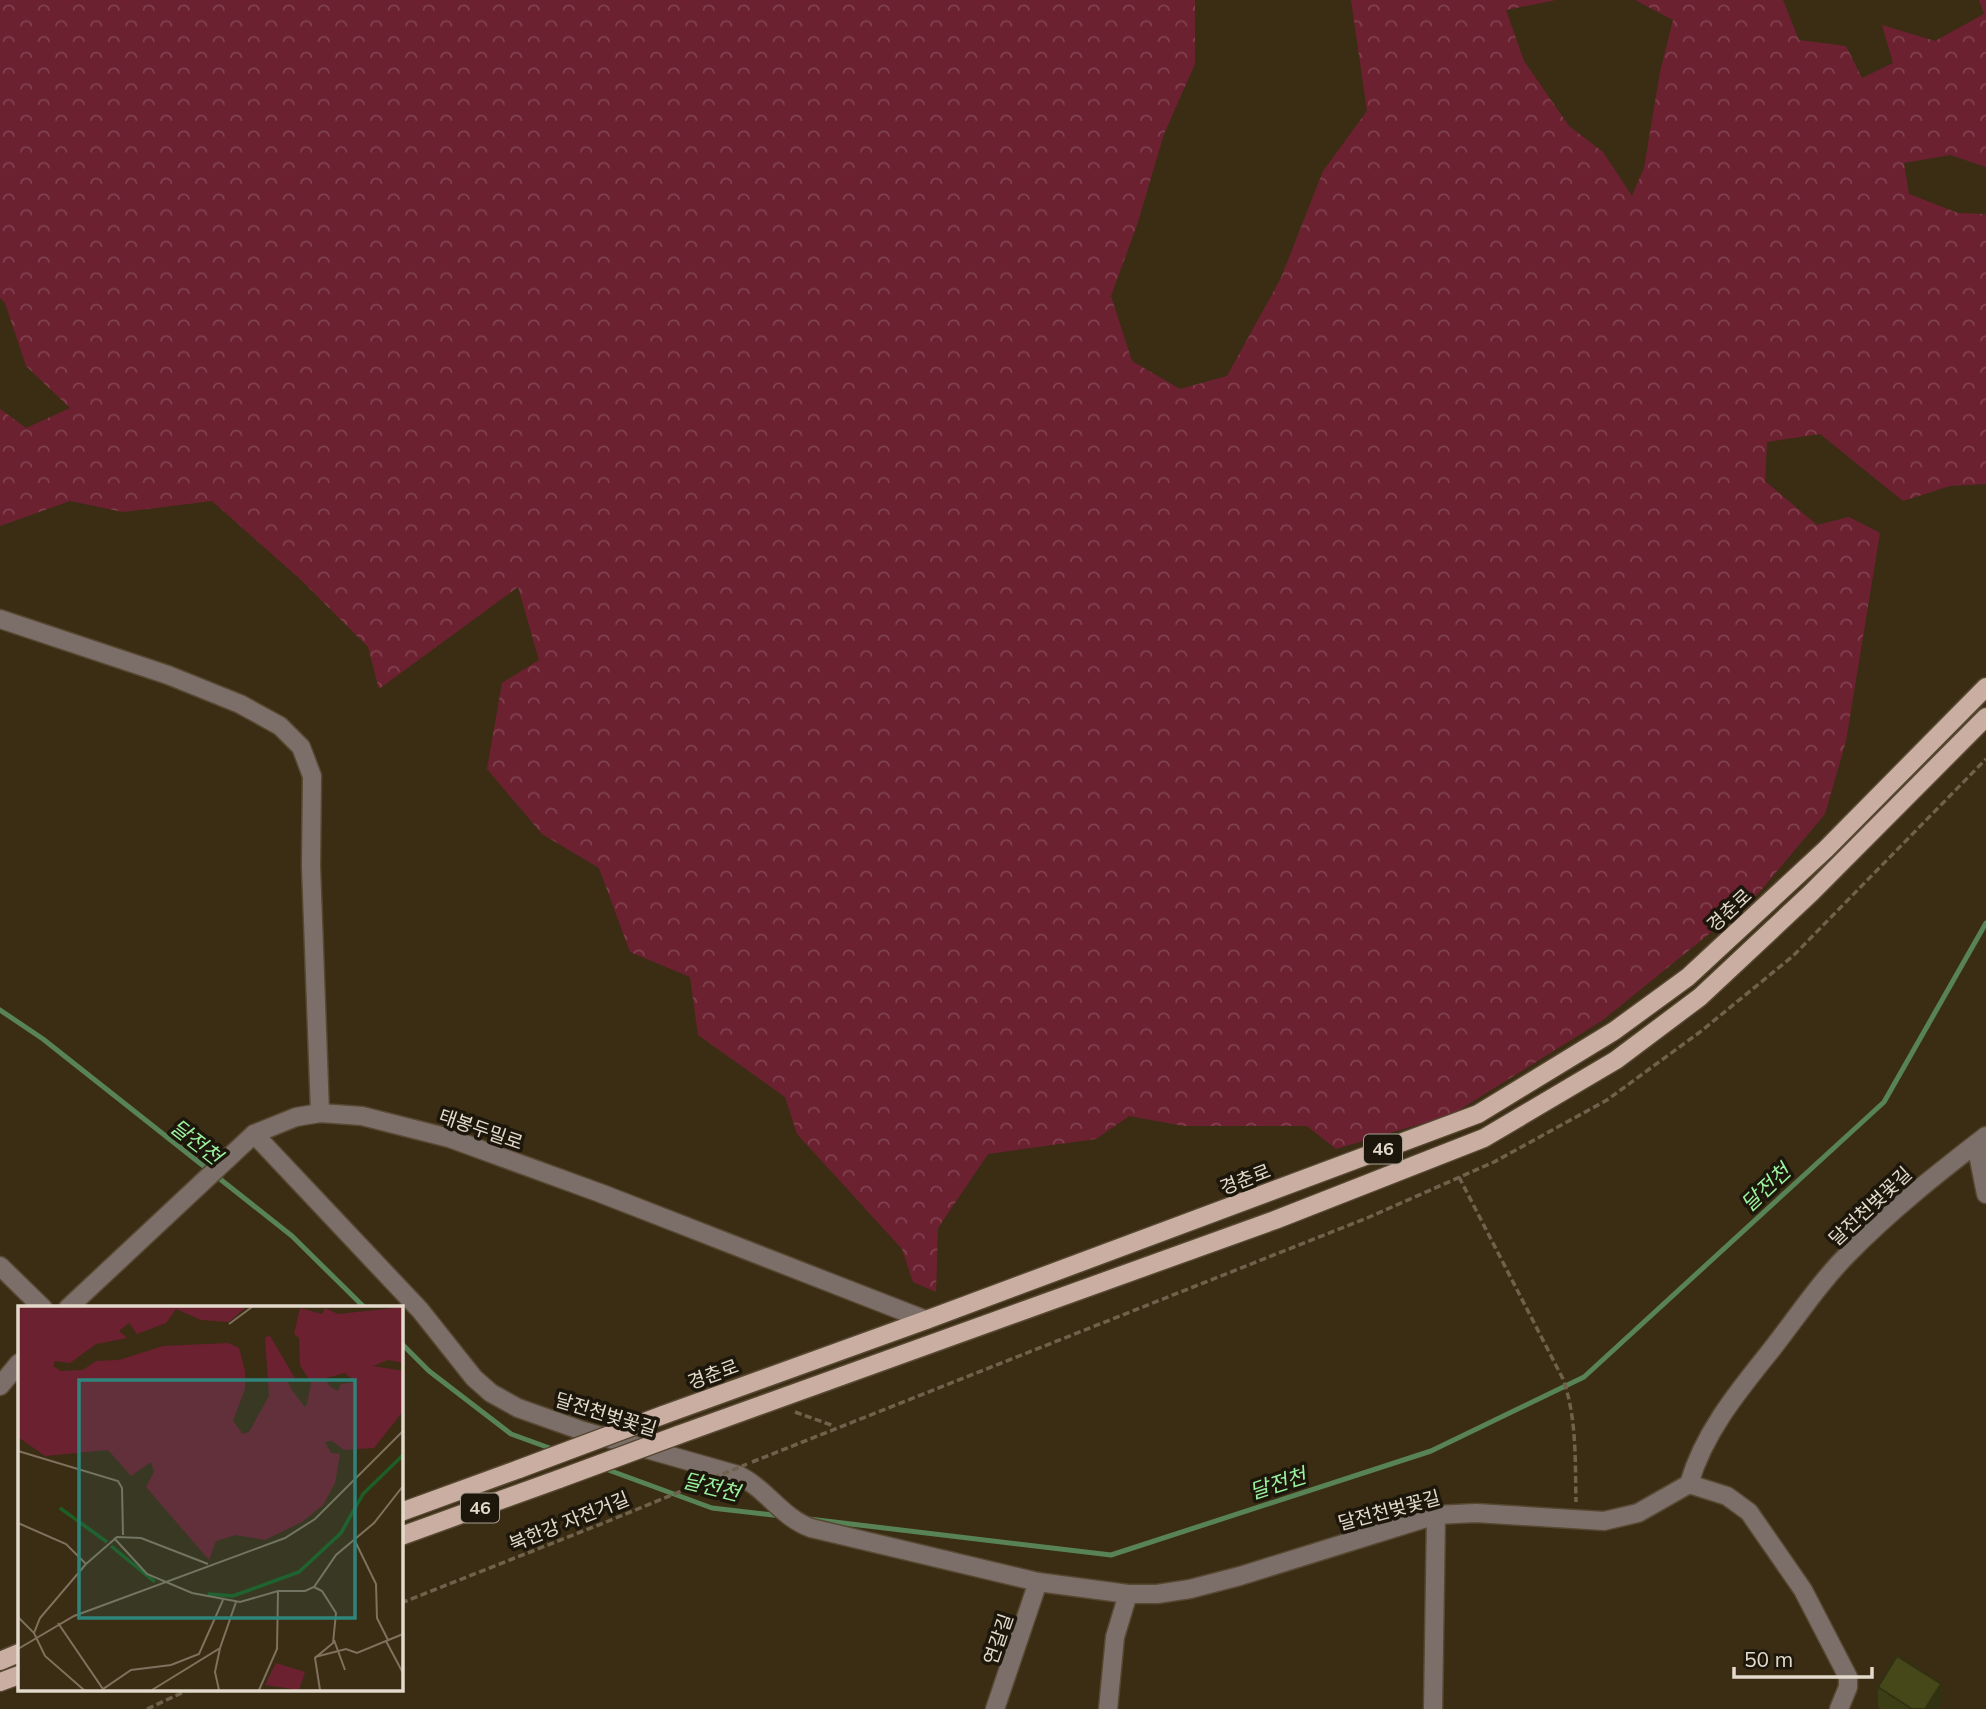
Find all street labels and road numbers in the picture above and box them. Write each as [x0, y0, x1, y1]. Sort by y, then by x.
street label: 경춘로 [1702, 883, 1756, 937]
street label: 태봉두밀로 [436, 1103, 526, 1155]
road number: 46 [1364, 1134, 1402, 1164]
street label: 경춘로 [1216, 1158, 1274, 1200]
street label: 달전천벚꽃길 [1823, 1161, 1917, 1251]
street label: 경춘로 [684, 1354, 742, 1394]
street label: 달전천벚꽃길 [552, 1387, 660, 1441]
street label: 달전천벚꽃길 [1335, 1485, 1443, 1535]
street label: 북한강 자전거길 [505, 1486, 633, 1556]
road number: 46 [461, 1493, 499, 1522]
street label: 연갈길 [978, 1610, 1018, 1668]

